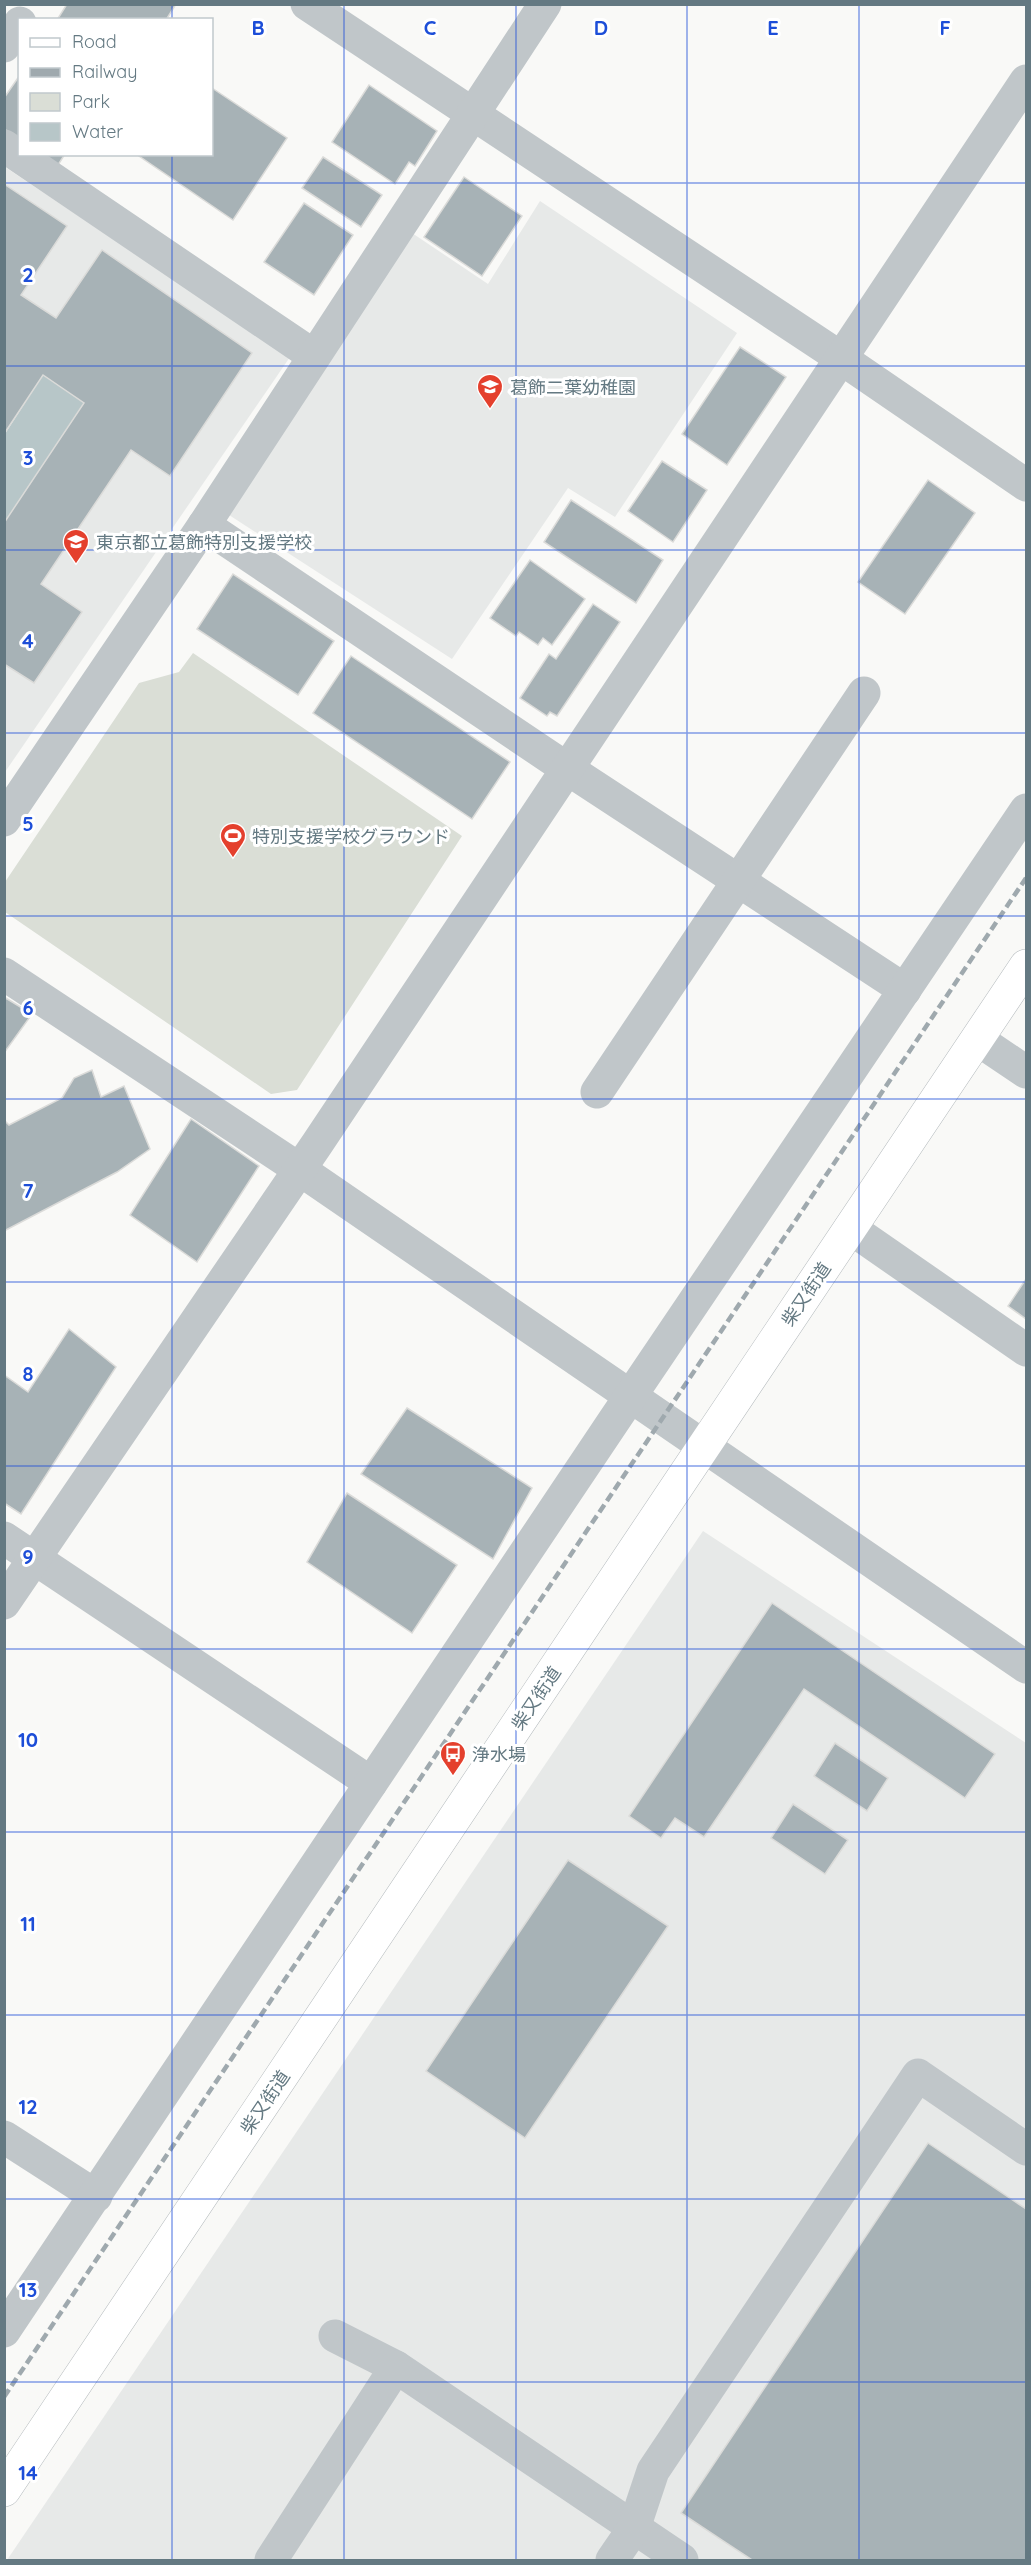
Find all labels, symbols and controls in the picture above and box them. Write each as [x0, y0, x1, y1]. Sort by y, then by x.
text: B [251, 15, 265, 40]
text: C [424, 15, 437, 40]
text: D [594, 15, 608, 40]
text: E [767, 15, 779, 40]
text: F [939, 15, 951, 40]
legend [18, 18, 213, 156]
text: Road [72, 30, 117, 53]
text: Railway [72, 60, 138, 83]
text: Park [72, 90, 110, 113]
text: Water [72, 120, 123, 143]
text: 2 [22, 262, 34, 287]
school or university icon: 葛飾二葉幼稚園 [475, 372, 505, 410]
place label: 葛飾二葉幼稚園 [510, 376, 636, 399]
text: 3 [23, 445, 33, 470]
school or university icon: 東京都立葛飾特別支援学校 [61, 527, 91, 565]
place label: 東京都立葛飾特別支援学校 [96, 531, 312, 554]
text: 4 [22, 628, 34, 653]
text: 5 [22, 811, 34, 836]
sports icon: 特別支援学校グラウンド [218, 821, 248, 859]
place label: 特別支援学校グラウンド [252, 825, 450, 848]
text: 6 [22, 995, 34, 1020]
text: 7 [23, 1178, 34, 1203]
street label: 柴又街道 [776, 1258, 836, 1330]
text: 8 [23, 1361, 34, 1386]
text: 9 [22, 1544, 34, 1569]
street label: 柴又街道 [506, 1662, 566, 1734]
text: 10 [18, 1727, 38, 1752]
bus stop icon: 浄水場 [438, 1739, 468, 1777]
place label: 浄水場 [472, 1743, 526, 1766]
text: 11 [20, 1911, 36, 1936]
street label: 柴又街道 [235, 2066, 295, 2138]
text: 12 [18, 2094, 38, 2119]
text: 13 [19, 2277, 37, 2302]
text: 14 [18, 2460, 38, 2485]

